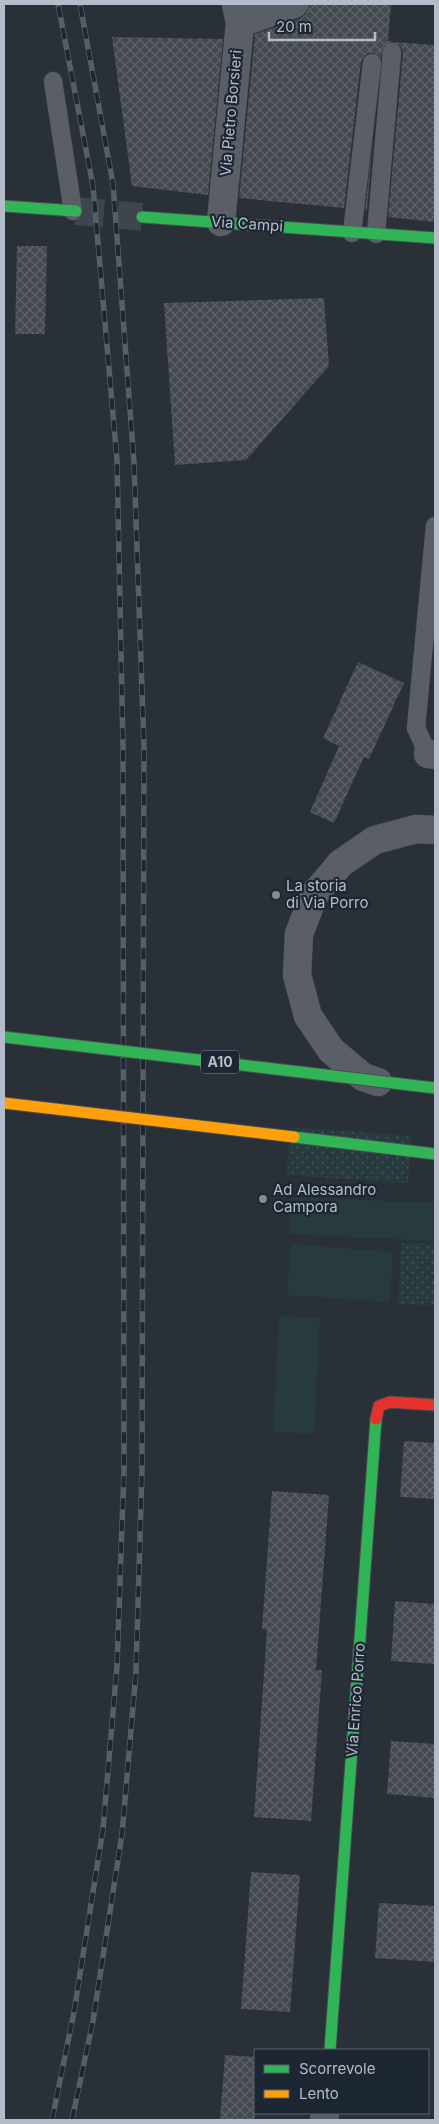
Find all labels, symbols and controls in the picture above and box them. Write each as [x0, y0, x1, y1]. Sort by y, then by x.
scale bar [269, 10, 375, 42]
text: 20 m [276, 17, 312, 36]
street label: Via Pietro Borsieri [216, 49, 245, 177]
street label: Via Campi [210, 212, 284, 235]
place label: La storia di Via Porro [286, 876, 368, 912]
marker: La storia di Via Porro [270, 889, 282, 901]
road number: A10 [201, 1050, 239, 1074]
place label: Ad Alessandro Campora [273, 1180, 376, 1216]
marker: Ad Alessandro Campora [257, 1193, 269, 1205]
street label: Via Enrico Porro [342, 1642, 369, 1758]
legend [254, 2049, 429, 2114]
text: Scorrevole [299, 2059, 375, 2078]
text: Lento [299, 2084, 339, 2103]

